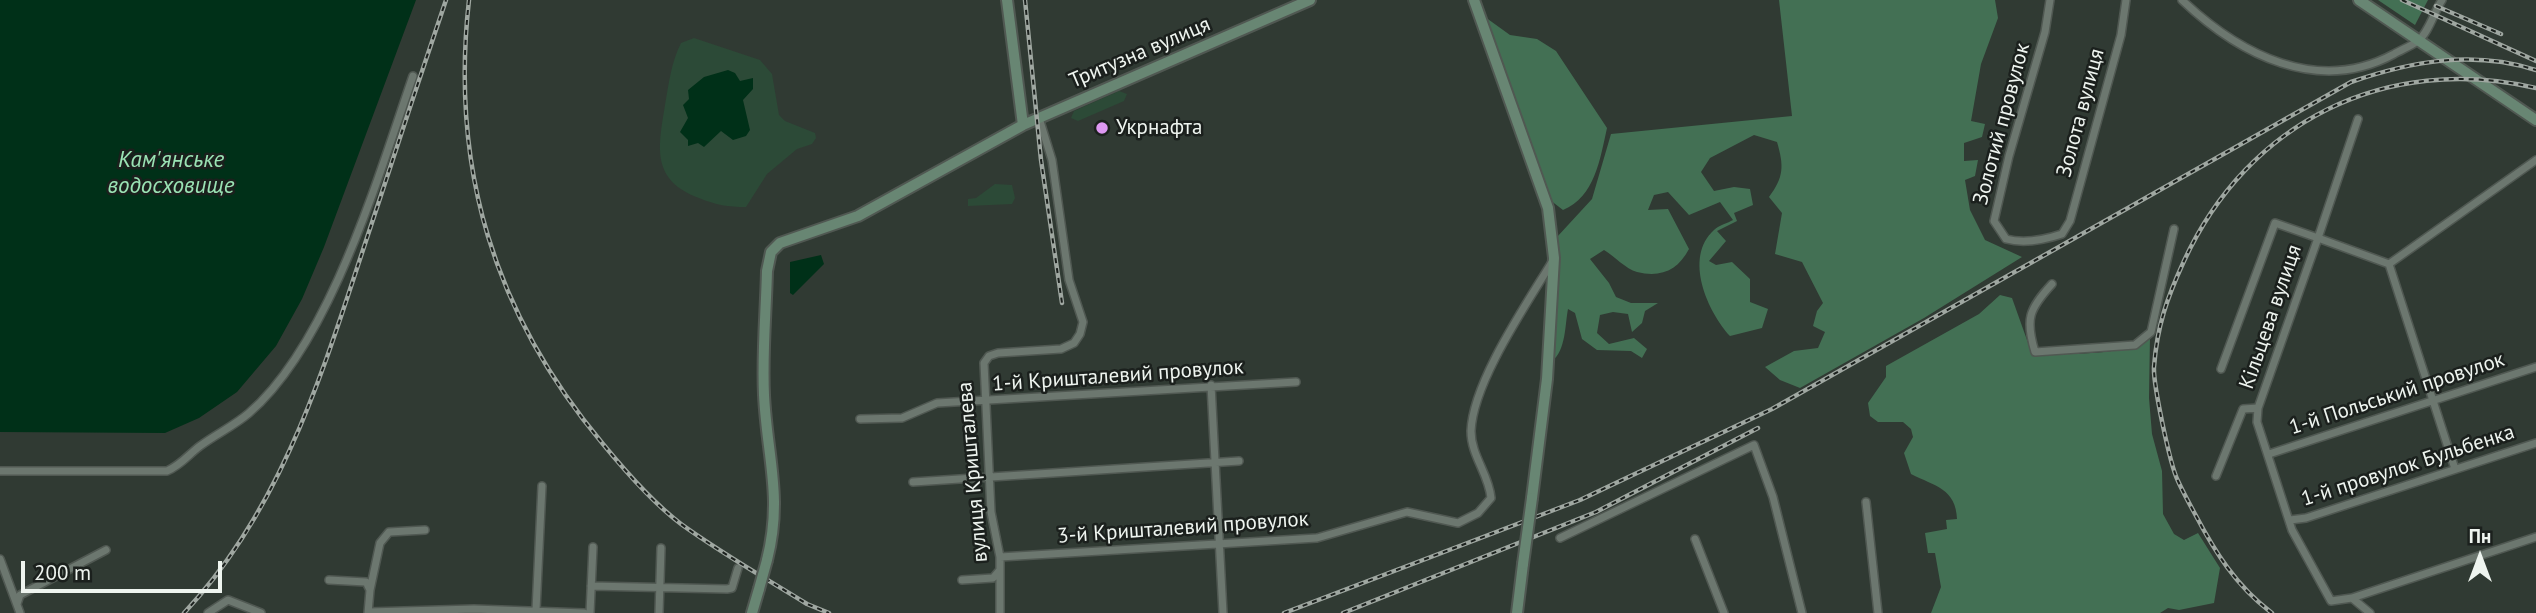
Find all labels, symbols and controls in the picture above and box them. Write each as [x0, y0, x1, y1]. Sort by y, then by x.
street label: Тритузна вулиця [1066, 12, 1214, 94]
street label: Золотий провулок [1968, 40, 2036, 208]
street label: Золота вулиця [2052, 46, 2110, 180]
place label: Укрнафта [1116, 115, 1202, 141]
marker: Укрнафта [1094, 120, 1110, 136]
water label: Кам'янське водосховище [108, 146, 234, 200]
street label: Кільцева вулиця [2235, 242, 2307, 392]
street label: 1-й Польський провулок [2286, 347, 2508, 441]
street label: 1-й Кришталевий провулок [991, 355, 1245, 397]
street label: вулиця Кришталева [953, 381, 993, 563]
street label: 1-й провулок Бульбенка [2298, 420, 2518, 512]
street label: 3-й Кришталевий провулок [1056, 507, 1310, 549]
north arrow [2445, 522, 2515, 592]
text: Пн [2469, 524, 2491, 548]
scale bar [24, 546, 226, 590]
text: 200 m [34, 559, 91, 586]

